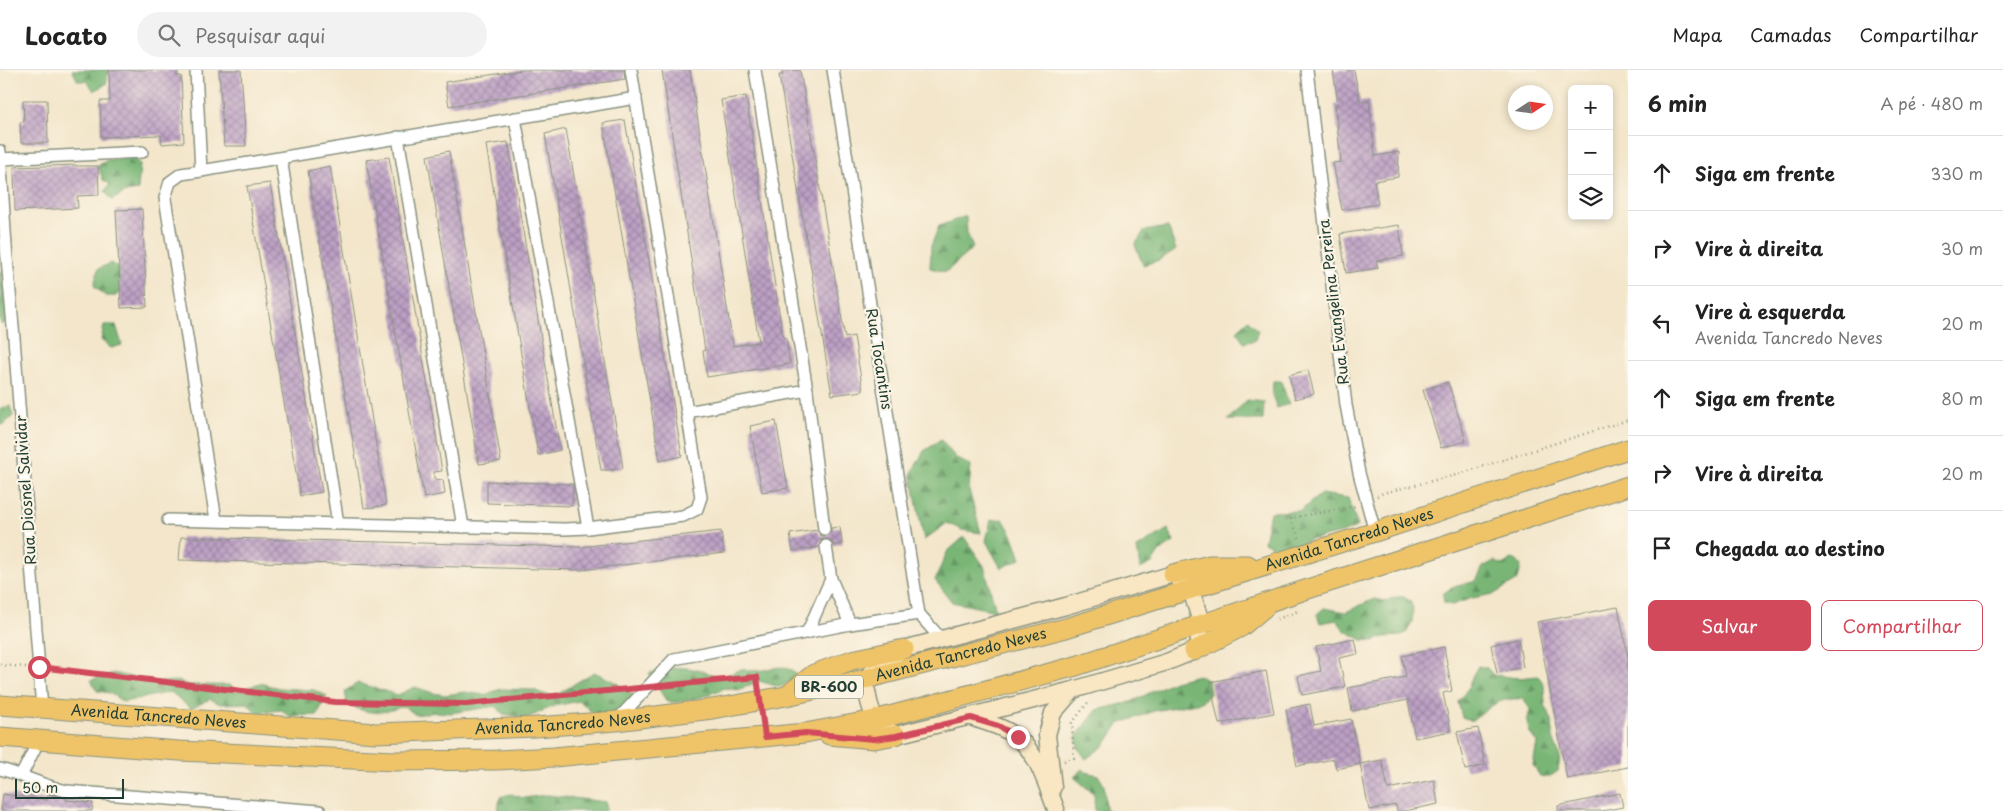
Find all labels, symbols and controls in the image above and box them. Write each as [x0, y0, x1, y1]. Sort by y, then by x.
search box [137, 12, 487, 57]
text: Locato [25, 17, 107, 53]
icon: search [155, 21, 183, 49]
text: Pesquisar aqui [195, 21, 325, 49]
text: Mapa [1672, 21, 1722, 48]
text: Camadas [1750, 21, 1832, 48]
text: Compartilhar [1860, 21, 1978, 48]
north arrow [1508, 85, 1553, 130]
map controls [1568, 85, 1613, 220]
button: + [1568, 85, 1613, 130]
text: 6 min [1648, 87, 1707, 119]
text: A pé · 480 m [1880, 91, 1983, 115]
button: − [1568, 130, 1613, 175]
icon: ahead [1648, 159, 1676, 187]
text: Siga em frente [1695, 159, 1835, 187]
text: 330 m [1930, 161, 1983, 185]
button: layers [1568, 175, 1613, 220]
street label: Rua Evangelina Pereira [1311, 218, 1354, 386]
icon: right [1648, 234, 1676, 262]
text: Vire à direita [1695, 234, 1823, 262]
text: 30 m [1941, 236, 1983, 260]
text: Vire à esquerda [1695, 297, 1846, 325]
street label: Rua Tocantins [861, 306, 900, 411]
icon: left [1648, 309, 1676, 337]
text: 20 m [1942, 311, 1983, 335]
text: Avenida Tancredo Neves [1695, 325, 1882, 349]
icon: ahead [1648, 384, 1676, 412]
text: Siga em frente [1695, 384, 1835, 412]
text: 80 m [1941, 386, 1983, 410]
street label: Rua Diosnel Salvidar [8, 414, 41, 566]
icon: right [1648, 459, 1676, 487]
text: Vire à direita [1695, 459, 1823, 487]
text: 20 m [1942, 461, 1983, 485]
street label: Avenida Tancredo Neves [1261, 501, 1436, 576]
icon: arrive [1648, 534, 1676, 562]
text: Chegada ao destino [1695, 534, 1885, 562]
button: Salvar [1648, 600, 1811, 651]
button: Compartilhar [1821, 600, 1983, 651]
street label: Avenida Tancredo Neves [872, 620, 1049, 686]
route start [28, 656, 51, 679]
road number: BR-600 [795, 676, 863, 698]
street label: Avenida Tancredo Neves [70, 697, 247, 733]
street label: Avenida Tancredo Neves [474, 704, 652, 739]
route end [1007, 726, 1030, 749]
scale bar [15, 776, 124, 799]
text: 50 m [22, 777, 58, 798]

